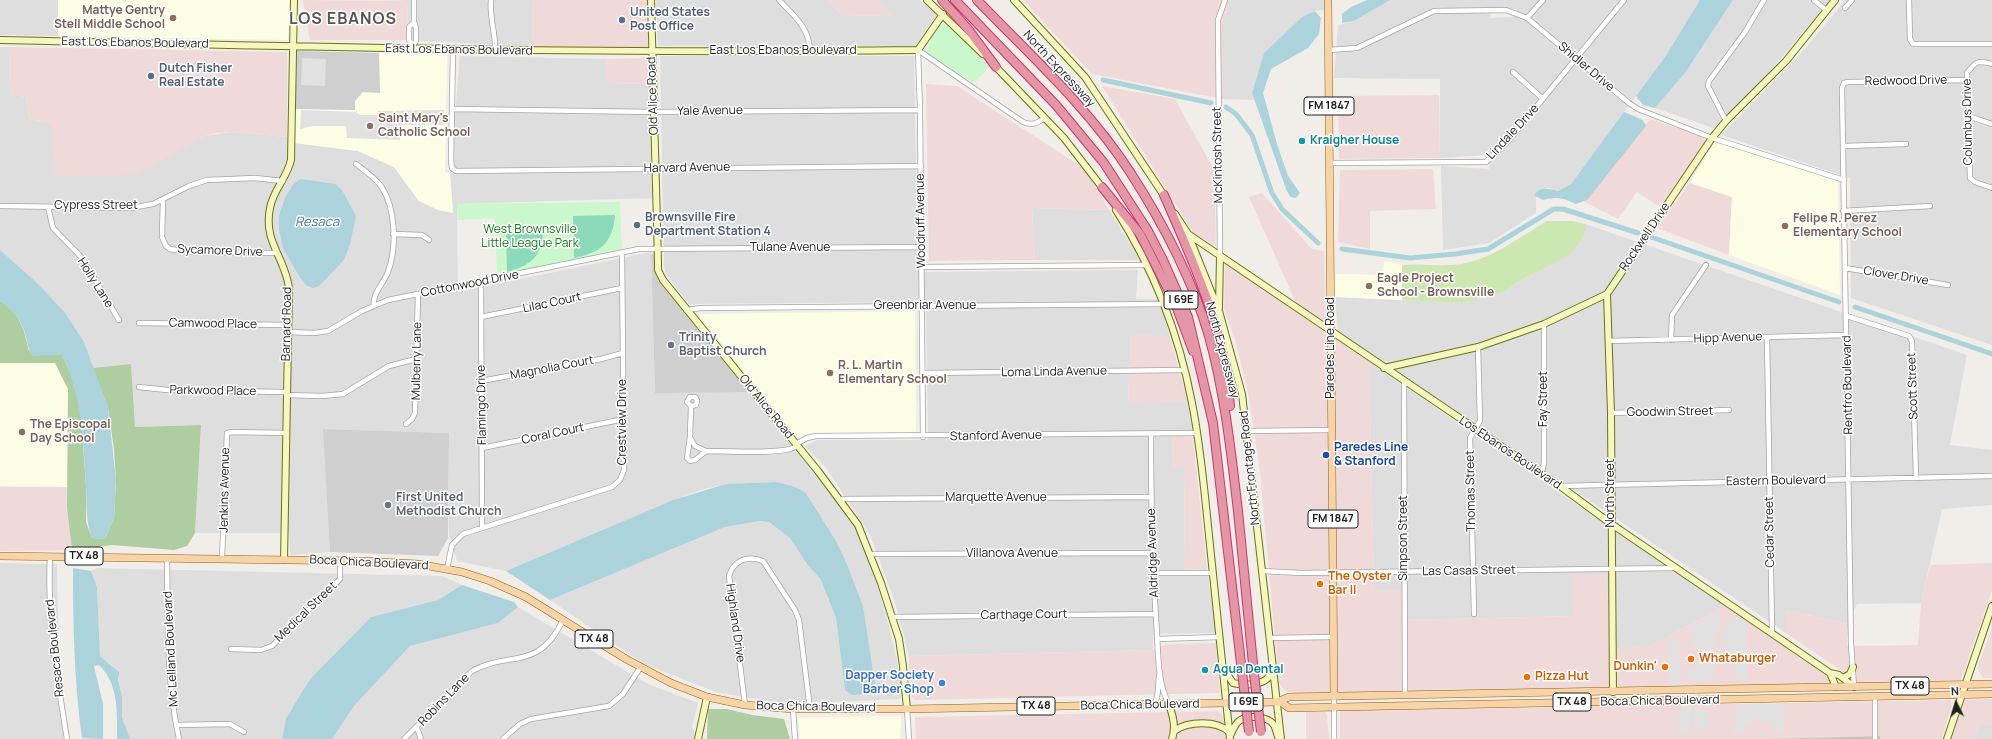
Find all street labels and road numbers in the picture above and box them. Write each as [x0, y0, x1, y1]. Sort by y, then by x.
street label: North Expressway [1020, 28, 1098, 110]
street label: East Los Ebanos Boulevard [61, 35, 209, 51]
street label: Shidler Drive [1555, 39, 1617, 95]
street label: East Los Ebanos Boulevard [385, 42, 533, 58]
street label: East Los Ebanos Boulevard [709, 44, 857, 58]
street label: Old Alice Road [644, 57, 662, 135]
street label: Redwood Drive [1865, 73, 1947, 89]
street label: Columbus Drive [1960, 78, 1976, 166]
road number: FM 1847 [1304, 97, 1354, 115]
street label: Lindale Drive [1484, 101, 1542, 163]
street label: Yale Avenue [677, 103, 743, 119]
street label: McKintosh Street [1210, 107, 1226, 203]
street label: Harvard Avenue [644, 160, 730, 176]
street label: Woodruff Avenue [913, 174, 929, 268]
street label: Cypress Street [54, 199, 138, 213]
street label: Rockwell Drive [1617, 200, 1673, 274]
street label: Tulane Avenue [750, 241, 830, 255]
street label: Sycamore Drive [177, 242, 263, 260]
street label: Holly Lane [74, 255, 116, 311]
street label: Clover Drive [1862, 264, 1930, 288]
street label: Cottonwood Drive [420, 267, 520, 301]
street label: Barnard Road [279, 287, 295, 361]
street label: Lilac Court [521, 290, 583, 316]
road number: I 69E [1164, 291, 1198, 309]
street label: Paredes Line Road [1324, 297, 1338, 399]
street label: Greenbriar Avenue [874, 299, 976, 313]
street label: North Expressway [1202, 300, 1242, 400]
street label: Camwood Place [169, 316, 257, 332]
street label: Mulberry Lane [409, 322, 425, 400]
street label: Hipp Avenue [1693, 330, 1763, 346]
street label: Rentfro Boulevard [1840, 335, 1856, 435]
street label: Scott Street [1905, 352, 1921, 420]
street label: Magnolia Court [509, 353, 595, 383]
street label: Loma Linda Avenue [1001, 364, 1107, 380]
street label: Flamingo Drive [474, 365, 490, 445]
street label: Fay Street [1537, 371, 1551, 427]
street label: Old Alice Road [736, 372, 796, 442]
street label: Crestview Drive [616, 379, 630, 465]
street label: Parkwood Place [169, 383, 257, 399]
street label: Goodwin Street [1627, 404, 1713, 420]
street label: North Frontage Road [1237, 410, 1263, 526]
street label: Los Ebanos Boulevard [1456, 413, 1564, 493]
street label: Coral Court [520, 420, 586, 448]
street label: Stanford Avenue [950, 428, 1042, 444]
street label: Jenkins Avenue [217, 447, 233, 533]
street label: Thomas Street [1463, 450, 1479, 532]
street label: North Street [1604, 458, 1618, 528]
street label: Eastern Boulevard [1726, 473, 1826, 489]
street label: Marquette Avenue [945, 491, 1047, 505]
street label: Simpson Street [1397, 495, 1411, 581]
street label: Cedar Street [1762, 496, 1778, 568]
street label: Aldridge Avenue [1144, 508, 1162, 598]
road number: FM 1847 [1308, 510, 1358, 528]
road number: TX 48 [65, 547, 103, 565]
street label: Villanova Avenue [966, 547, 1058, 561]
street label: Boca Chica Boulevard [309, 553, 429, 573]
street label: Las Casas Street [1422, 563, 1516, 579]
street label: Medical Street [272, 579, 340, 645]
street label: Highland Drive [722, 583, 748, 663]
street label: Mc Lelland Boulevard [161, 591, 181, 707]
street label: Resaca Boulevard [43, 598, 67, 698]
street label: Carthage Court [981, 607, 1067, 623]
road number: TX 48 [575, 630, 613, 648]
street label: Robins Lane [415, 671, 473, 729]
road number: TX 48 [1891, 677, 1929, 695]
road number: I 69E [1229, 693, 1263, 711]
road number: TX 48 [1553, 693, 1591, 711]
street label: Boca Chica Boulevard [1600, 693, 1720, 709]
road number: TX 48 [1017, 697, 1055, 715]
street label: Boca Chica Boulevard [1080, 697, 1200, 713]
street label: Boca Chica Boulevard [756, 699, 876, 715]

